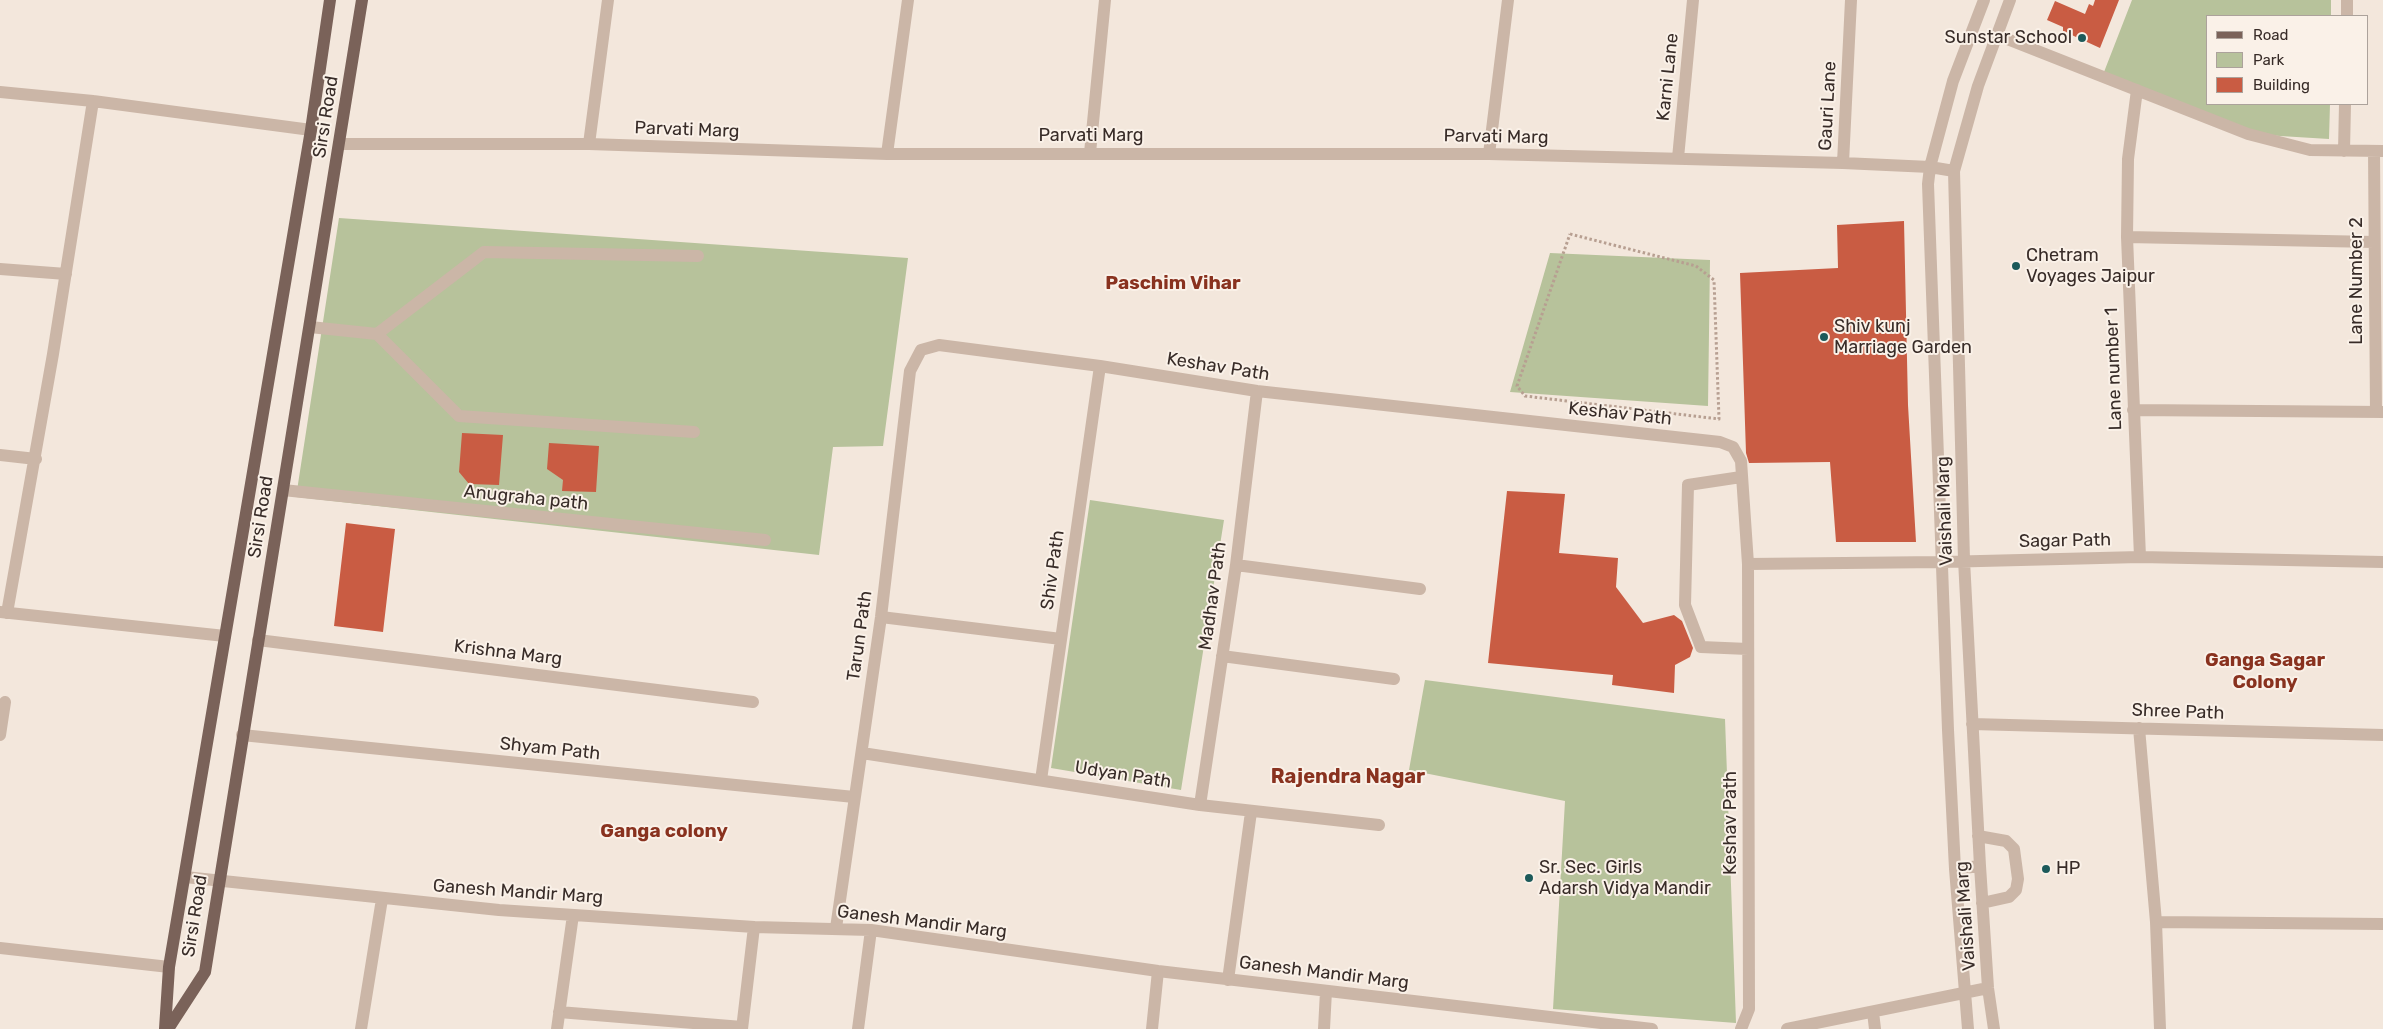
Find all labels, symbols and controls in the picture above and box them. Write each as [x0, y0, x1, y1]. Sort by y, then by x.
legend [2206, 15, 2368, 105]
text: Road [2253, 26, 2289, 44]
place label: Sunstar School [1945, 27, 2072, 49]
street label: Karni Lane [1653, 32, 1683, 122]
marker: Sunstar School [2076, 32, 2088, 44]
text: Park [2253, 51, 2284, 69]
street label: Gauri Lane [1815, 61, 1841, 151]
street label: Sirsi Road [309, 74, 343, 160]
text: Building [2253, 76, 2310, 94]
street label: Parvati Marg [634, 117, 740, 143]
street label: Parvati Marg [1038, 125, 1144, 147]
street label: Parvati Marg [1443, 125, 1549, 149]
street label: Lane Number 2 [2346, 217, 2368, 345]
place label: Chetram Voyages Jaipur [2026, 245, 2155, 288]
marker: Chetram Voyages Jaipur [2010, 260, 2022, 272]
district label: Paschim Vihar [1105, 273, 1241, 295]
street label: Lane number 1 [2101, 307, 2127, 431]
place label: Shiv kunj Marriage Garden [1834, 316, 1972, 358]
marker: Shiv kunj Marriage Garden [1818, 331, 1830, 343]
street label: Keshav Path [1165, 348, 1271, 386]
street label: Keshav Path [1567, 398, 1673, 430]
street label: Vaishali Marg [1932, 456, 1958, 566]
street label: Sirsi Road [244, 474, 278, 560]
street label: Anugraha path [463, 481, 589, 515]
street label: Shiv Path [1037, 529, 1069, 611]
street label: Sagar Path [2019, 529, 2111, 553]
street label: Madhav Path [1195, 540, 1231, 652]
street label: Tarun Path [843, 589, 877, 683]
street label: Krishna Marg [453, 636, 563, 670]
district label: Ganga Sagar Colony [2205, 650, 2325, 694]
street label: Shree Path [2131, 700, 2225, 724]
street label: Shyam Path [499, 733, 601, 765]
street label: Udyan Path [1073, 757, 1173, 793]
district label: Rajendra Nagar [1271, 765, 1425, 789]
street label: Keshav Path [1720, 771, 1742, 875]
district label: Ganga colony [600, 821, 728, 843]
place label: Sr. Sec. Girls Adarsh Vidya Mandir [1539, 857, 1711, 900]
place label: HP [2056, 858, 2080, 880]
street label: Vaishali Marg [1951, 860, 1981, 972]
marker: HP [2040, 863, 2052, 875]
marker: Sr. Sec. Girls Adarsh Vidya Mandir [1523, 872, 1535, 884]
street label: Sirsi Road [178, 873, 212, 959]
street label: Ganesh Mandir Marg [432, 875, 604, 909]
street label: Ganesh Mandir Marg [836, 901, 1008, 943]
street label: Ganesh Mandir Marg [1238, 952, 1410, 994]

